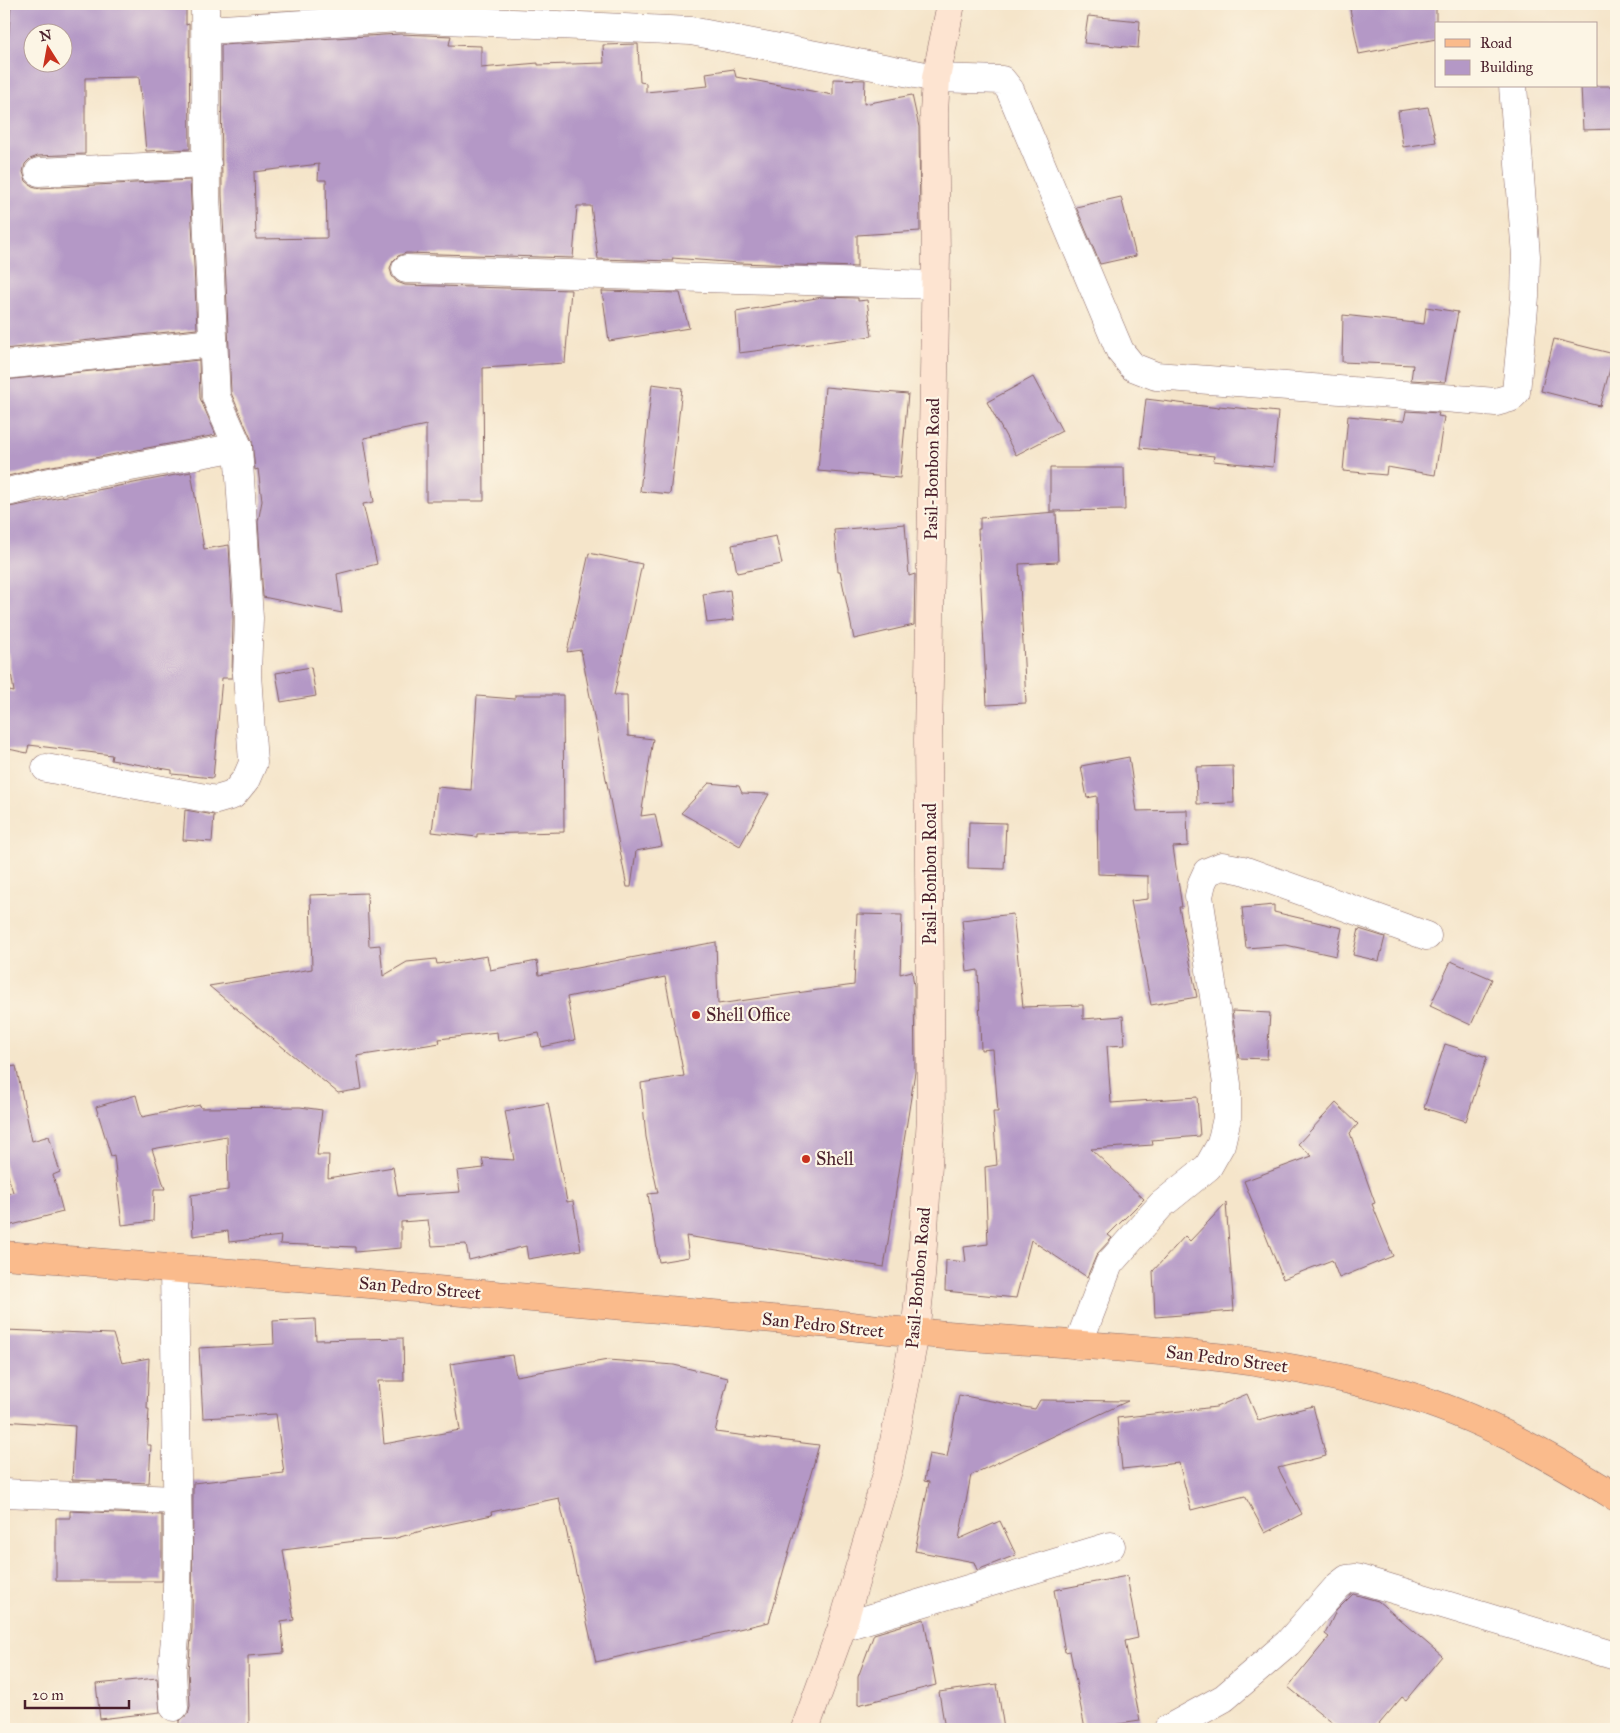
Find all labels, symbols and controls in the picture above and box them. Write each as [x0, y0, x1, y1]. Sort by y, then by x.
north arrow [22, 22, 72, 72]
legend [1435, 22, 1598, 88]
text: N [38, 26, 53, 45]
text: Road [1480, 34, 1512, 52]
text: Building [1480, 58, 1534, 76]
street label: Pasil-Bonbon Road [920, 398, 944, 540]
street label: Pasil-Bonbon Road [919, 803, 941, 945]
place label: Shell Office [706, 1004, 790, 1026]
marker: Shell Office [690, 1009, 702, 1021]
place label: Shell [816, 1148, 854, 1170]
marker: Shell [800, 1153, 812, 1165]
street label: Pasil-Bonbon Road [901, 1206, 935, 1350]
street label: San Pedro Street [358, 1272, 483, 1304]
street label: San Pedro Street [761, 1308, 886, 1342]
street label: San Pedro Street [1165, 1341, 1290, 1377]
scale bar [25, 1678, 129, 1710]
text: 20 m [32, 1686, 64, 1704]

